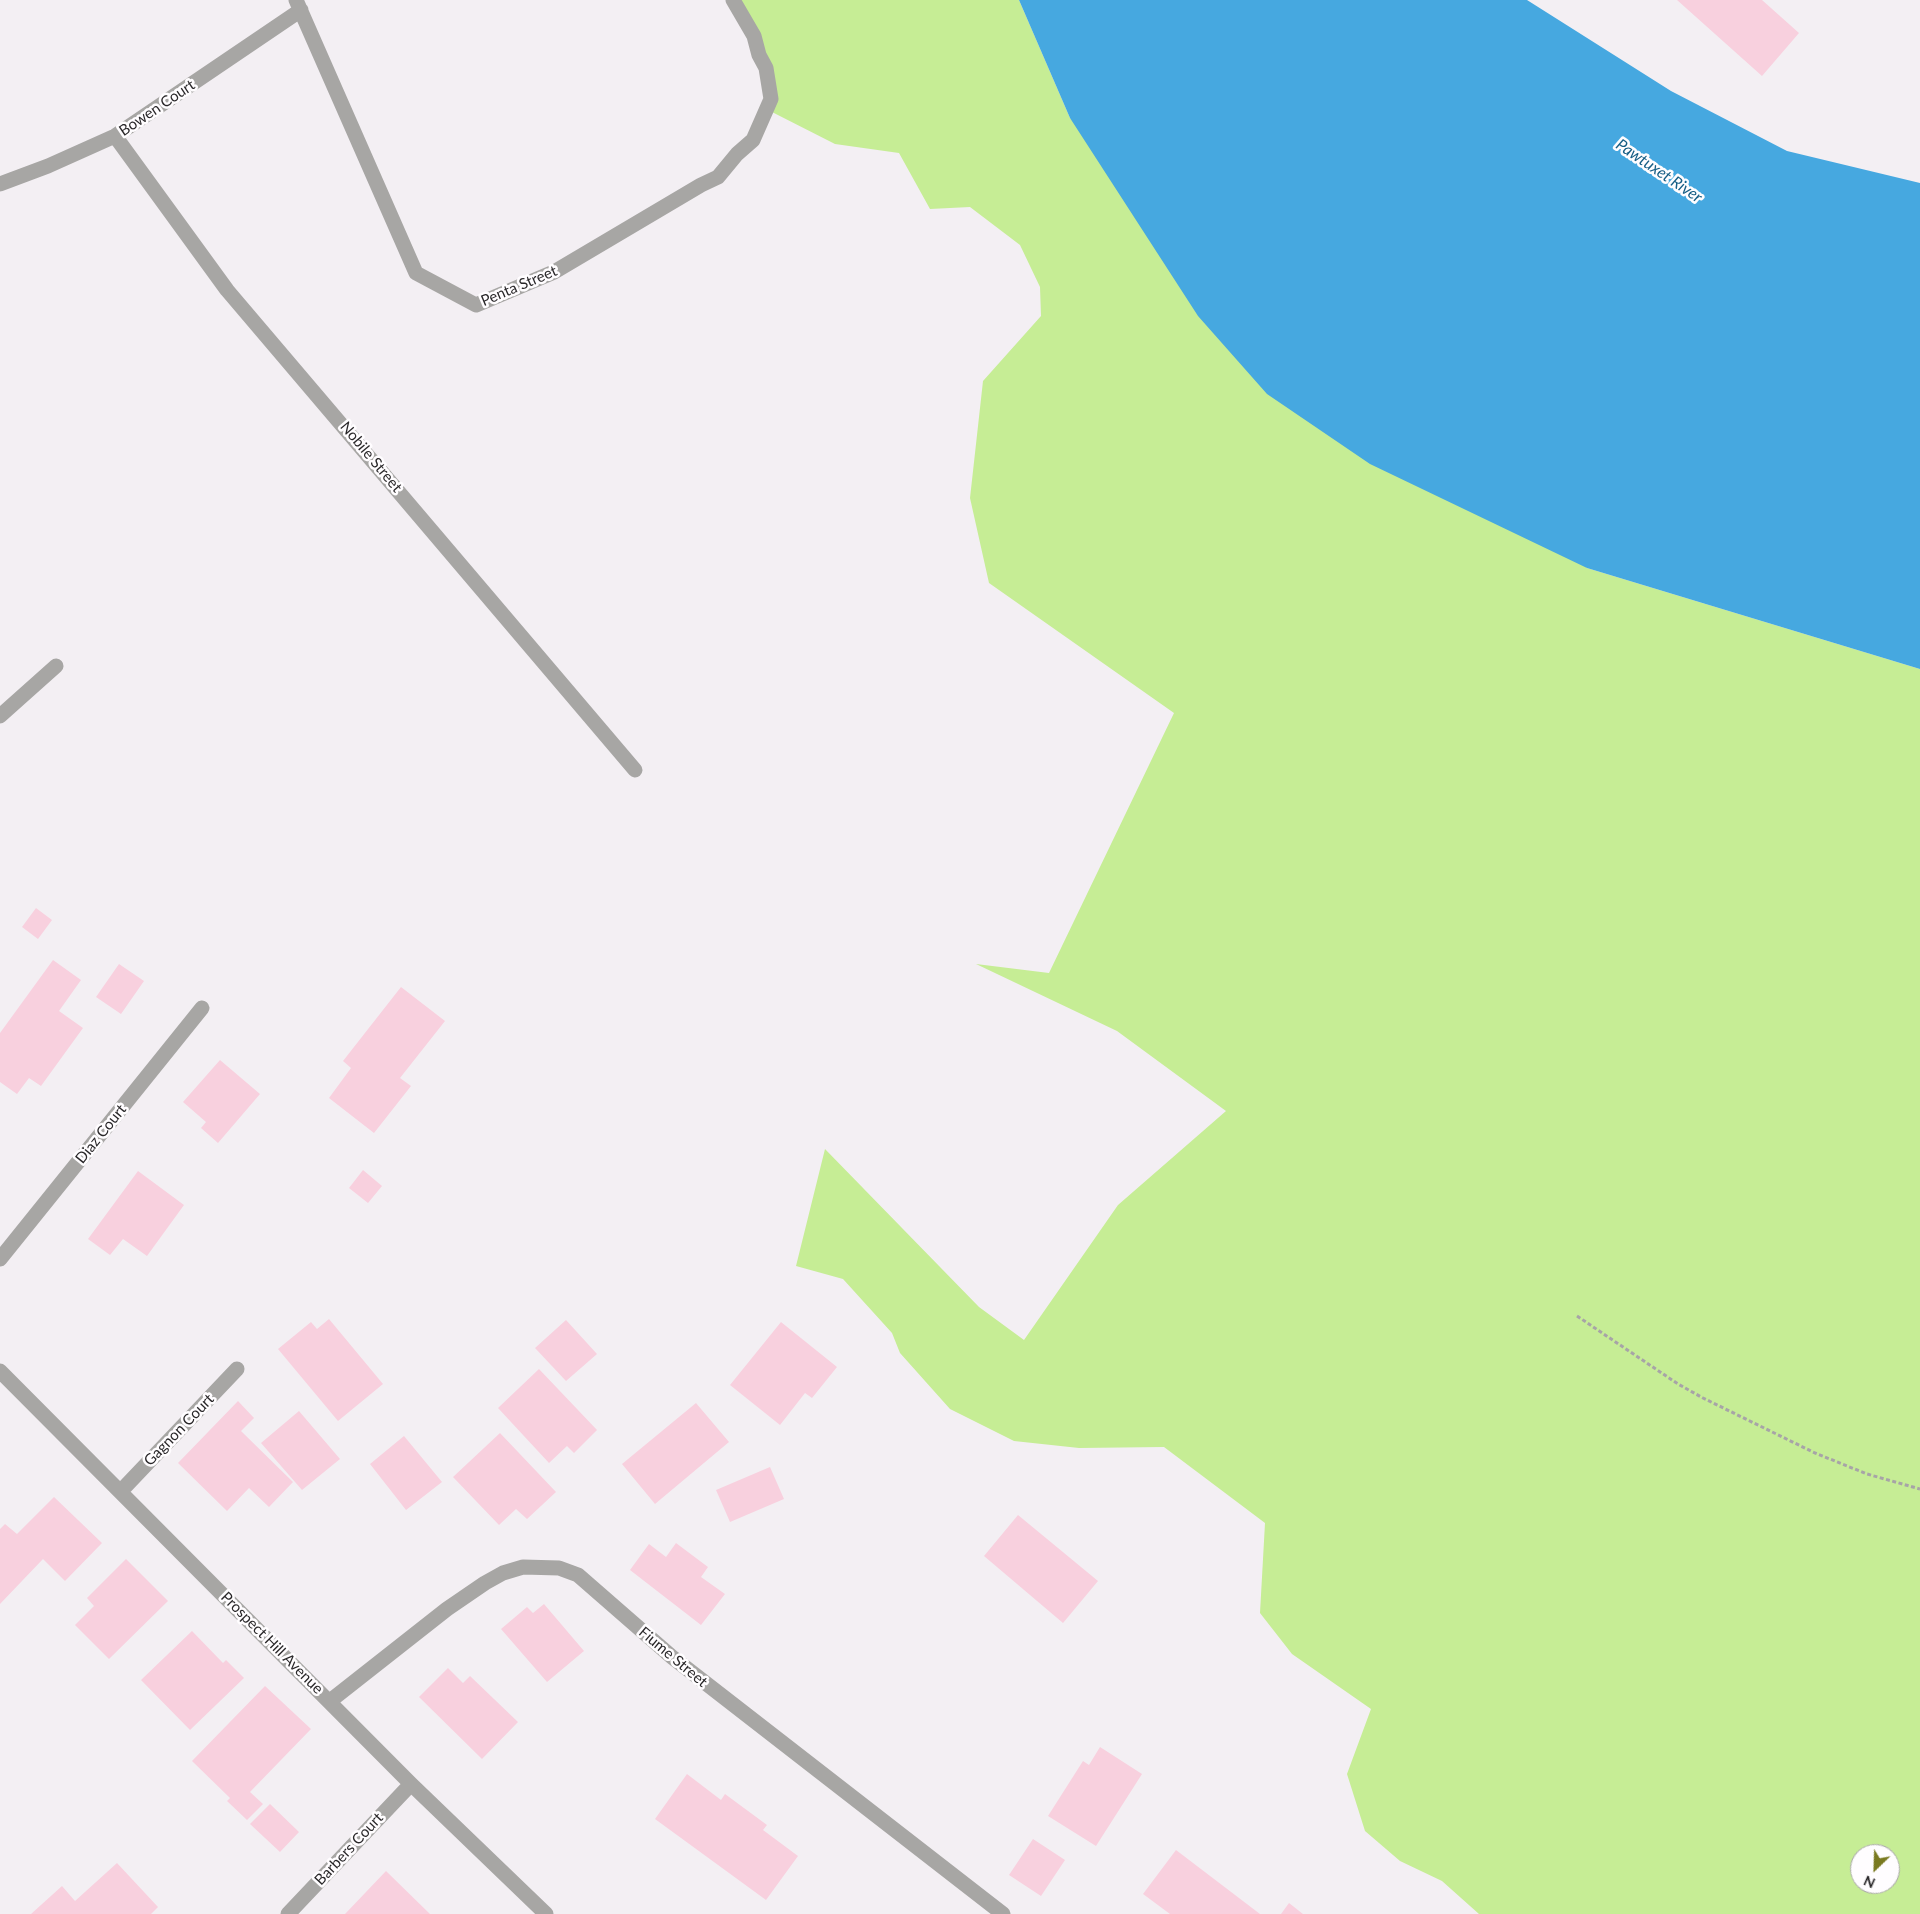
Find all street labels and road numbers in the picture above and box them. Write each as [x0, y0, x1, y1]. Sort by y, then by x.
street label: Bowen Court [116, 76, 198, 140]
street label: Penta Street [478, 262, 560, 310]
street label: Nobile Street [336, 418, 406, 496]
street label: Diaz Court [72, 1101, 130, 1167]
street label: Gagnon Court [140, 1390, 218, 1470]
street label: Prospect Hill Avenue [217, 1588, 327, 1698]
street label: Fiume Street [635, 1623, 711, 1691]
street label: Barbers Court [311, 1809, 387, 1889]

